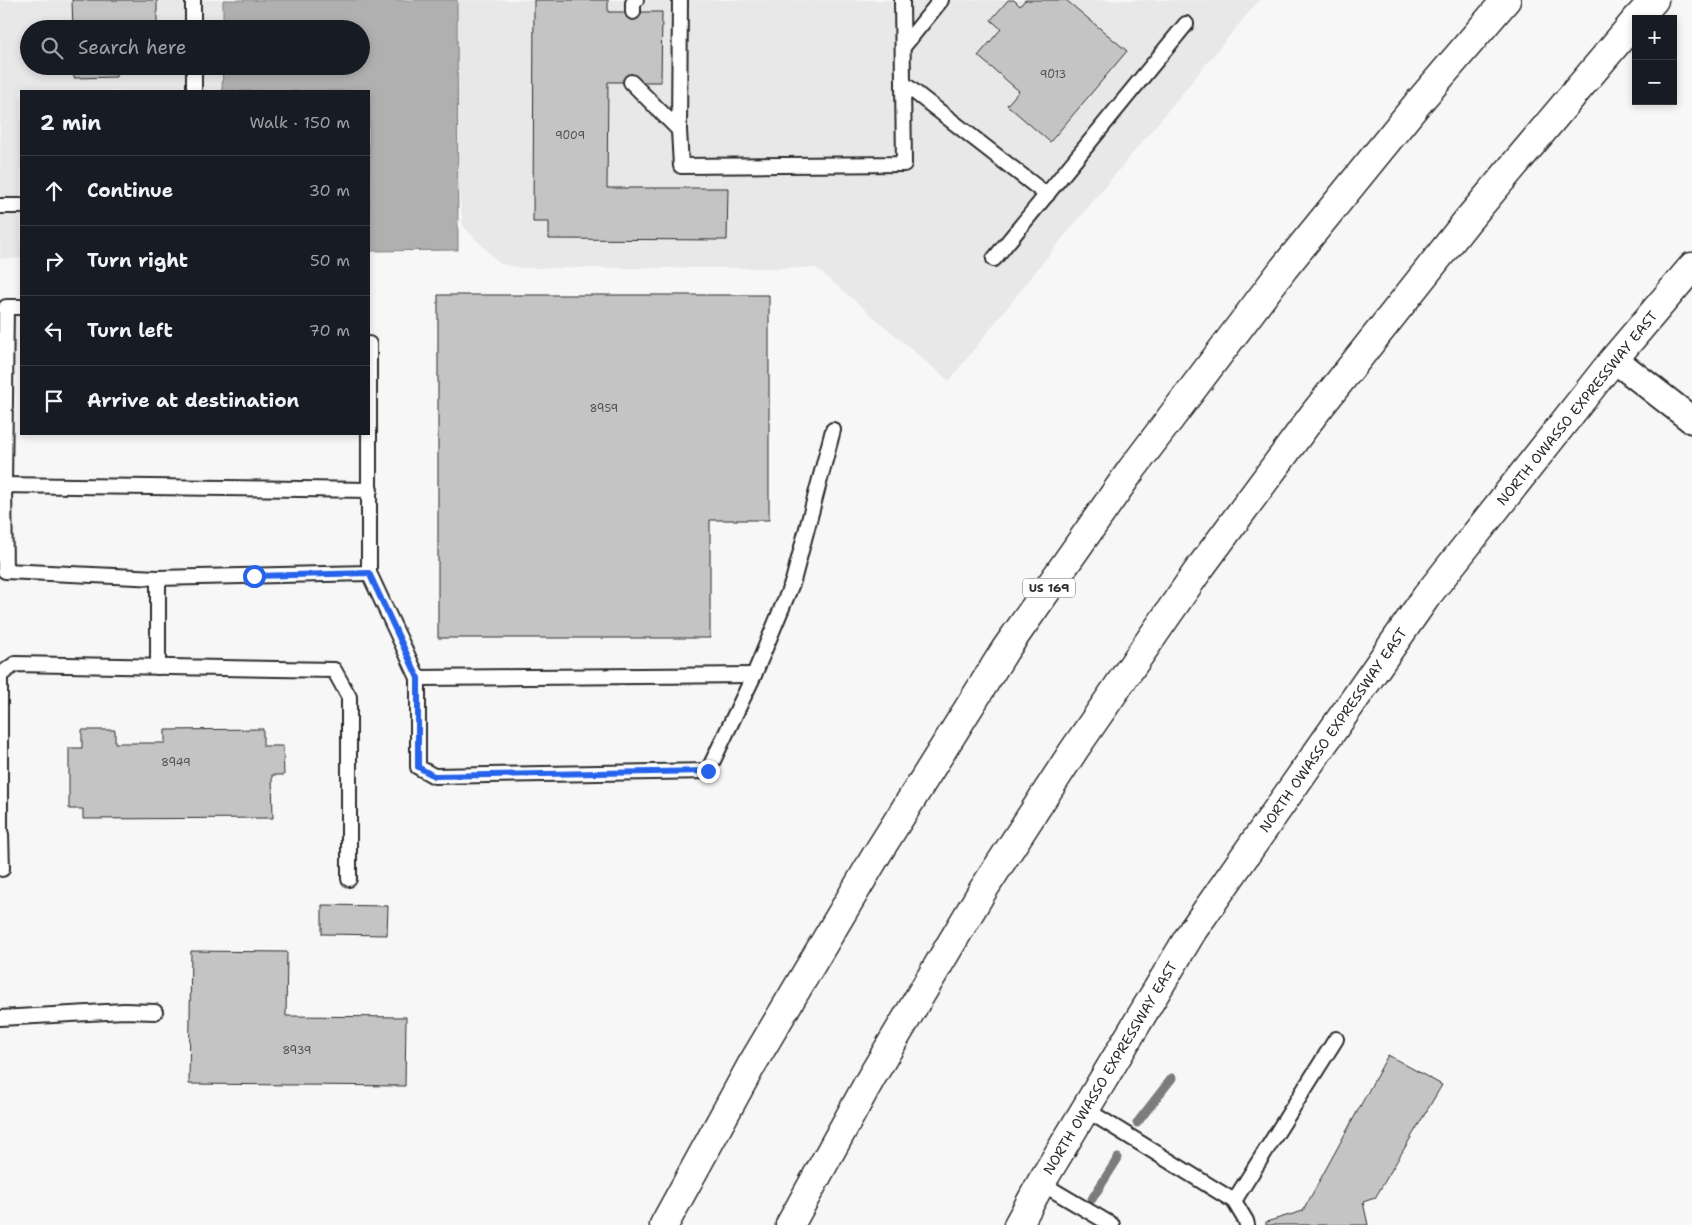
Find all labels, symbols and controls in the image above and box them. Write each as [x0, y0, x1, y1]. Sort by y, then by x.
map controls [1632, 15, 1677, 105]
button: + [1632, 15, 1677, 60]
search box [20, 20, 370, 75]
icon: search [38, 34, 66, 62]
text: Search here [78, 35, 187, 60]
button: − [1632, 60, 1677, 105]
house number: 9013 [1040, 67, 1066, 82]
text: 2 min [40, 109, 101, 137]
text: Walk · 150 m [249, 112, 350, 133]
house number: 9009 [555, 128, 585, 143]
icon: ahead [40, 177, 68, 205]
text: Continue [87, 178, 173, 203]
text: 30 m [309, 180, 350, 201]
icon: right [40, 247, 68, 275]
text: Turn right [87, 248, 188, 273]
text: 50 m [310, 250, 350, 271]
street label: NORTH OWASSO EXPRESSWAY EAST [1493, 307, 1661, 509]
icon: left [40, 317, 68, 345]
text: Turn left [87, 318, 173, 343]
text: 70 m [309, 320, 350, 341]
icon: arrive [40, 387, 68, 415]
text: Arrive at destination [87, 388, 299, 413]
house number: 8959 [590, 401, 618, 416]
route start [243, 565, 266, 588]
road number: US 169 [1023, 578, 1075, 598]
street label: NORTH OWASSO EXPRESSWAY EAST [1255, 624, 1411, 836]
house number: 8949 [161, 755, 191, 770]
route end [697, 760, 720, 783]
street label: NORTH OWASSO EXPRESSWAY EAST [1039, 958, 1181, 1178]
house number: 8939 [282, 1043, 312, 1058]

